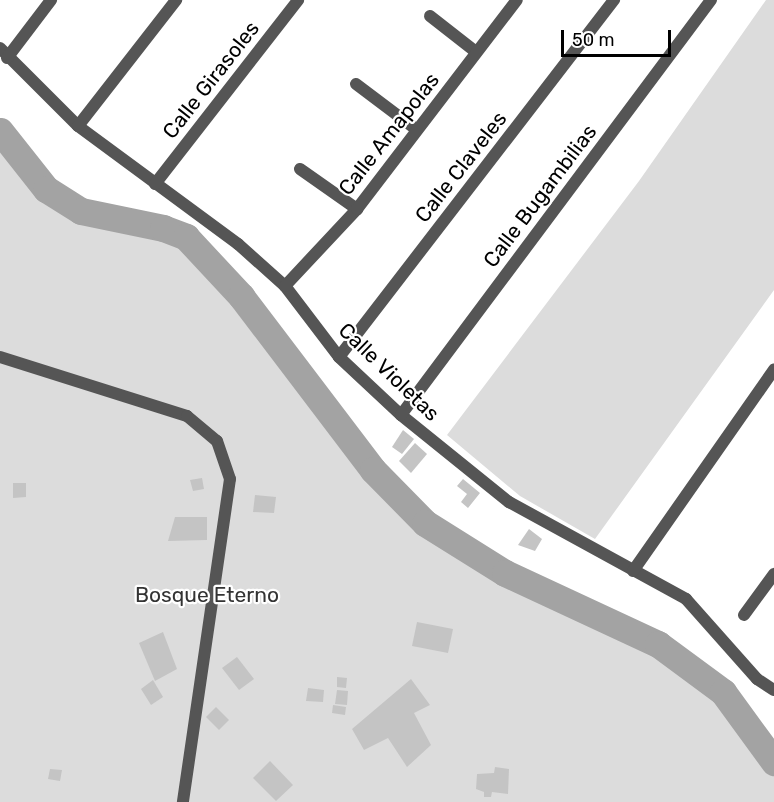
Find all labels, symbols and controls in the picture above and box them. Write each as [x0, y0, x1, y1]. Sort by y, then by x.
street label: Calle Girasoles [157, 16, 265, 144]
scale bar [564, 18, 674, 56]
text: 50 m [572, 29, 615, 51]
street label: Calle Amapolas [333, 68, 445, 200]
street label: Calle Claveles [410, 107, 512, 227]
street label: Calle Bugambilias [478, 120, 602, 272]
street label: Calle Violetas [333, 317, 445, 427]
park label: Bosque Eterno [135, 582, 279, 608]

